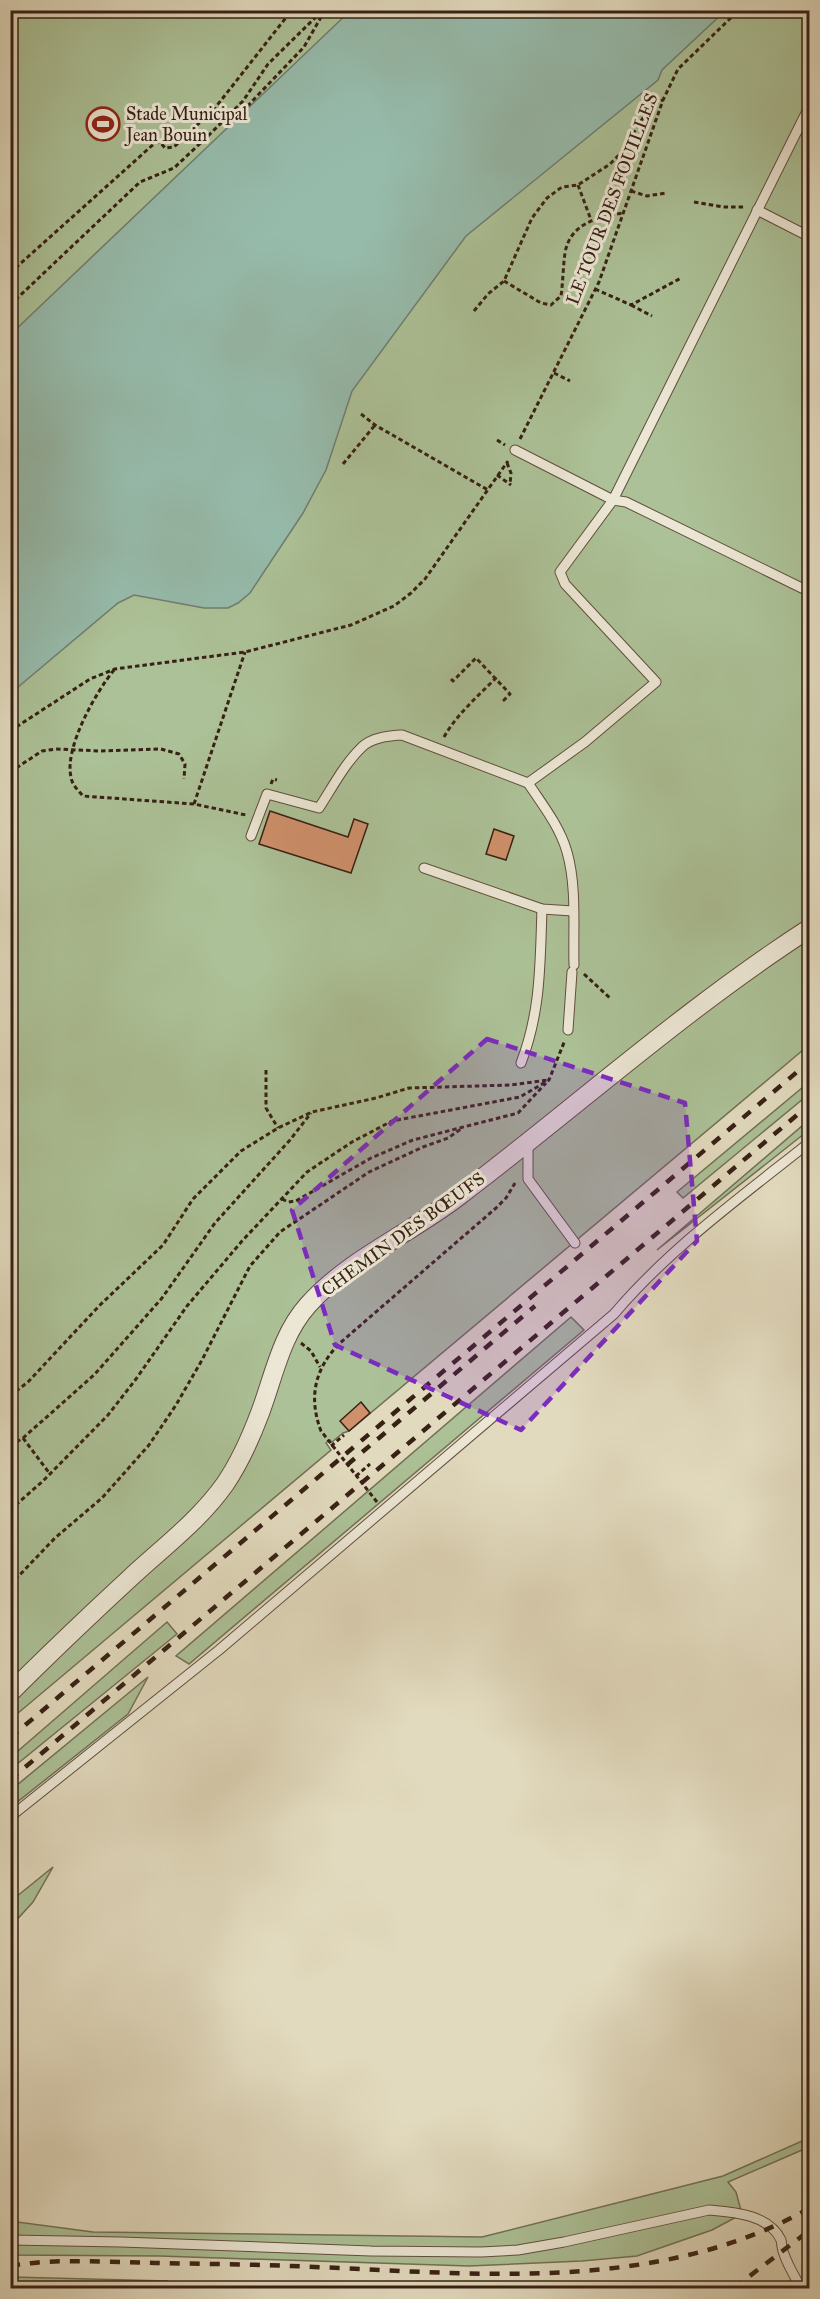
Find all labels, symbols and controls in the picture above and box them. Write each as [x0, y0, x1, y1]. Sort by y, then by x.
street label: LE TOUR DES FOUILLES [561, 90, 663, 308]
place label: Stade Municipal Jean Bouin [124, 103, 247, 147]
sports icon: Stade Municipal Jean Bouin [85, 106, 121, 142]
street label: CHEMIN DES BŒUFS [317, 1167, 489, 1301]

